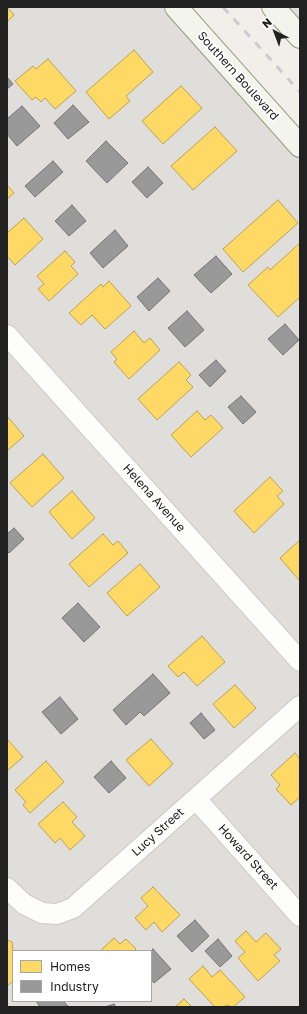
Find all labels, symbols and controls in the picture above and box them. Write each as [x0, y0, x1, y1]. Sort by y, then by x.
north arrow [255, 12, 295, 52]
text: N [259, 15, 274, 30]
street label: Southern Boulevard [194, 29, 282, 123]
street label: Helena Avenue [120, 461, 188, 535]
street label: Lucy Street [129, 805, 187, 859]
street label: Howard Street [215, 821, 281, 893]
legend [12, 950, 152, 1002]
text: Homes [50, 959, 90, 974]
text: Industry [50, 979, 99, 994]

